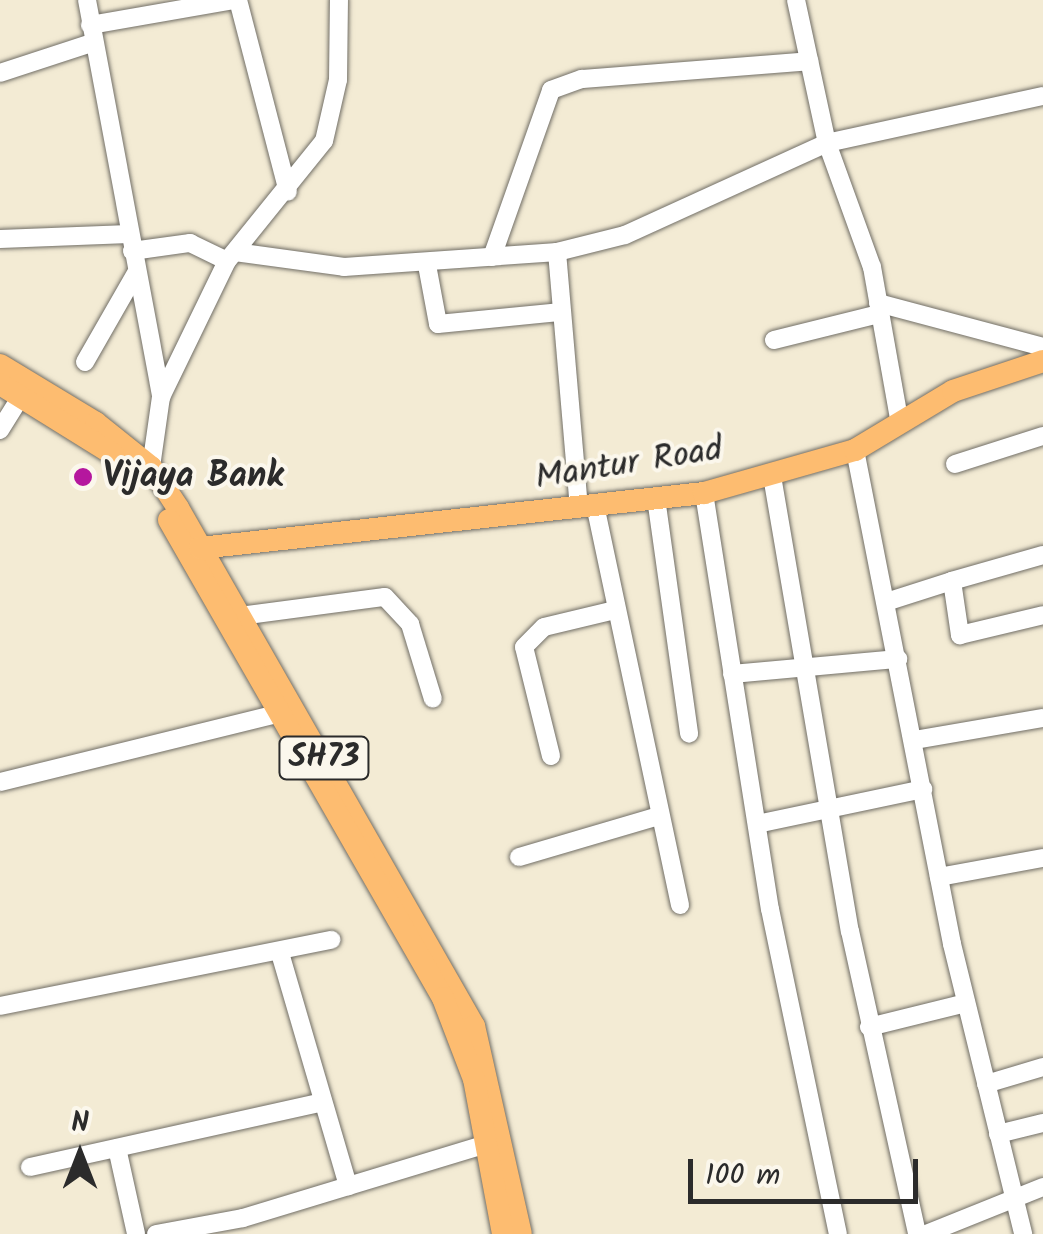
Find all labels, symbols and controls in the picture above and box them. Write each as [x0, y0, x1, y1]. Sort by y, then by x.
street label: Mantur Road [532, 429, 726, 501]
place label: Vijaya Bank [103, 456, 284, 498]
marker: Vijaya Bank [72, 466, 94, 488]
road number: SH73 [276, 731, 372, 785]
text: N [71, 1101, 89, 1146]
north arrow [30, 1104, 130, 1204]
scale bar [693, 1139, 923, 1201]
text: 100 m [705, 1152, 780, 1200]

